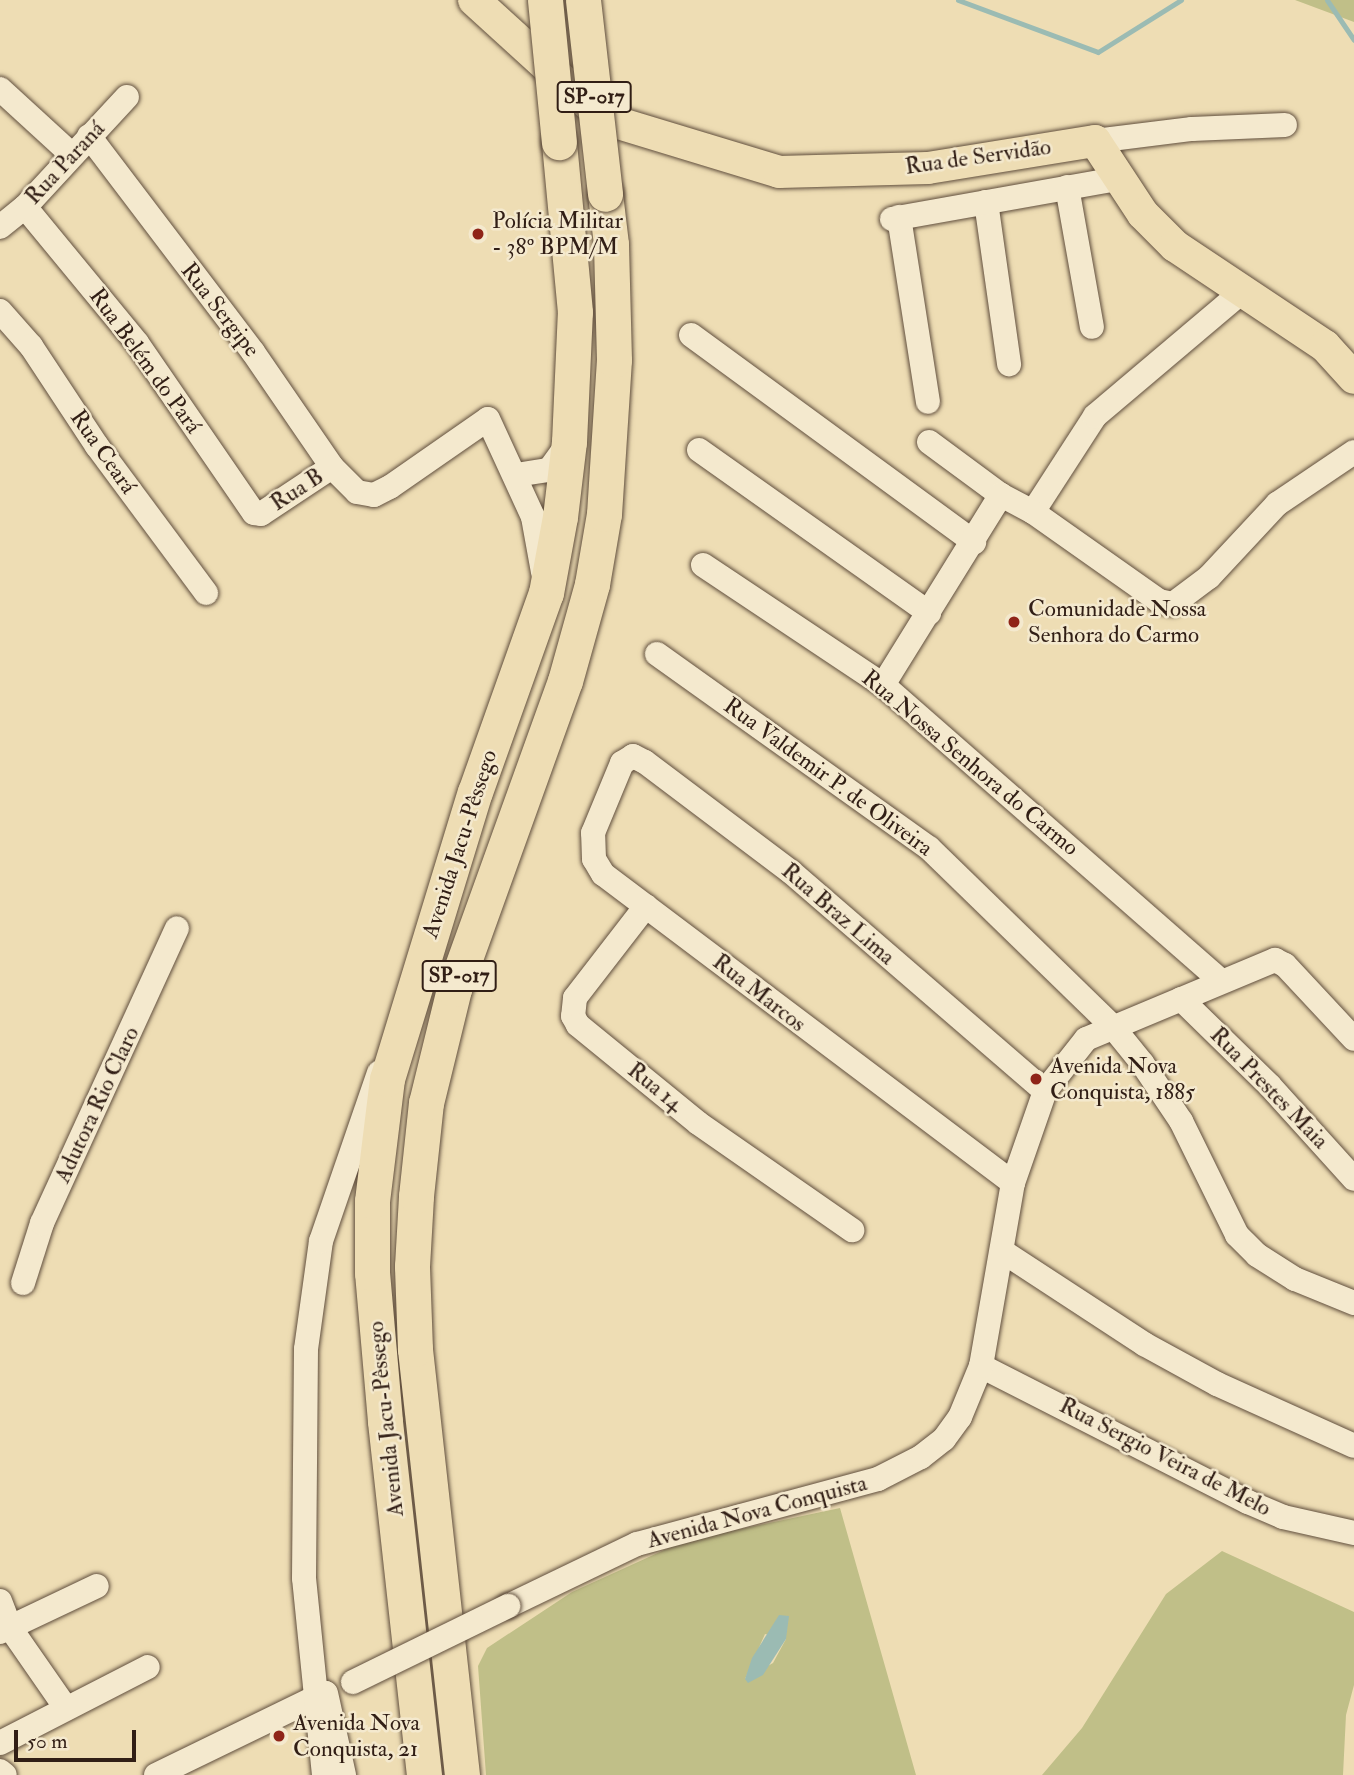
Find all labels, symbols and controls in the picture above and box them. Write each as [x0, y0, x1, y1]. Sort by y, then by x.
road number: SP-017 [556, 80, 632, 114]
street label: Rua Paraná [19, 116, 111, 210]
street label: Rua de Servidão [903, 133, 1053, 181]
place label: Polícia Militar - 38º BPM/M [492, 207, 623, 261]
marker: Polícia Militar - 38º BPM/M [470, 226, 486, 242]
street label: Rua Sergipe [175, 257, 265, 363]
street label: Rua Belém do Pará [83, 283, 207, 439]
street label: Rua Ceará [64, 405, 142, 499]
street label: Rua B [265, 463, 329, 517]
place label: Comunidade Nossa Senhora do Carmo [1028, 595, 1206, 649]
marker: Comunidade Nossa Senhora do Carmo [1006, 614, 1022, 630]
street label: Rua Nossa Senhora do Carmo [856, 664, 1084, 862]
street label: Rua Valdemir P. de Oliveira [718, 692, 938, 862]
street label: Avenida Jacu-Pêssego [417, 746, 503, 942]
street label: Rua Braz Lima [776, 857, 900, 971]
street label: Rua Marcos [707, 948, 811, 1038]
road number: SP-017 [420, 958, 498, 993]
street label: Rua Prestes Maia [1204, 1021, 1334, 1155]
street label: Adutora Rio Claro [49, 1022, 145, 1188]
place label: Avenida Nova Conquista, 1885 [1050, 1052, 1195, 1106]
street label: Rua 14 [622, 1056, 688, 1118]
marker: Avenida Nova Conquista, 1885 [1028, 1071, 1044, 1087]
street label: Avenida Jacu-Pêssego [362, 1320, 410, 1518]
street label: Rua Sergio Veira de Melo [1055, 1392, 1275, 1522]
street label: Avenida Nova Conquista [644, 1469, 870, 1555]
place label: Avenida Nova Conquista, 21 [293, 1709, 420, 1763]
scale bar [18, 1716, 140, 1760]
text: 50 m [27, 1728, 68, 1755]
marker: Avenida Nova Conquista, 21 [271, 1728, 287, 1744]

